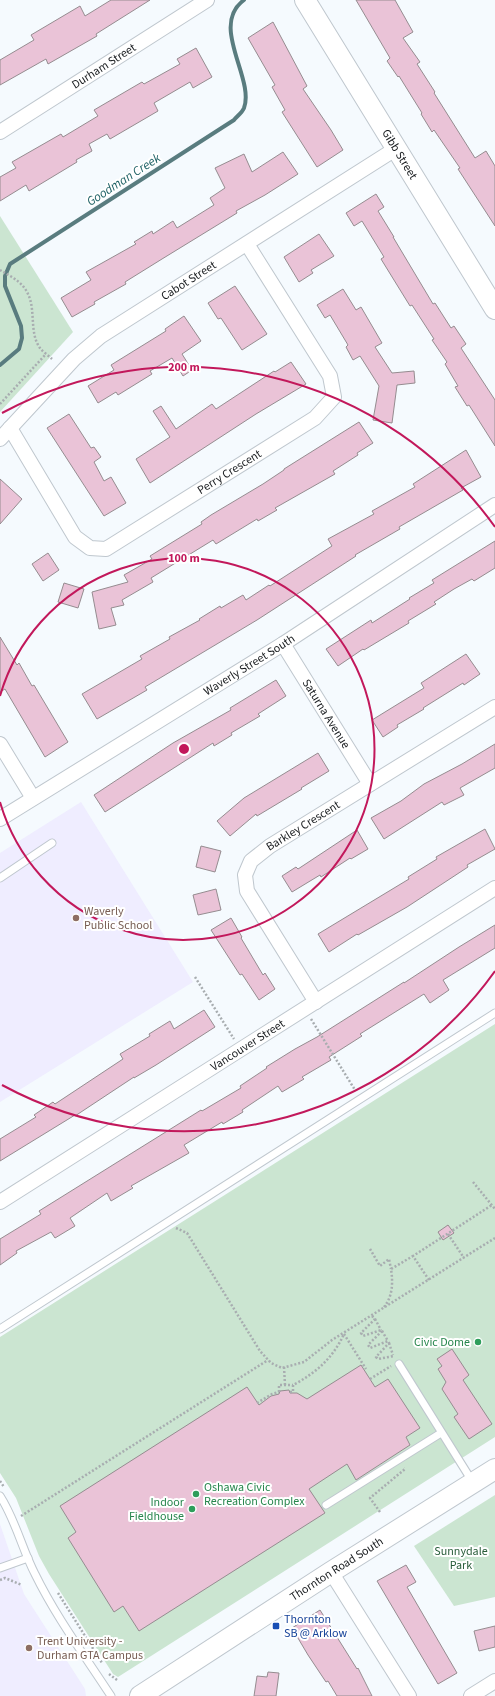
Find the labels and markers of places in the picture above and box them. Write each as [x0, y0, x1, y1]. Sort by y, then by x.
centre of rings [177, 742, 191, 756]
place label: Waverly Public School [84, 903, 152, 934]
marker: Waverly Public School [71, 913, 81, 923]
place label: Civic Dome [414, 1334, 470, 1351]
marker: Civic Dome [473, 1337, 483, 1347]
place label: Oshawa Civic Recreation Complex [204, 1479, 305, 1510]
marker: Oshawa Civic Recreation Complex [191, 1489, 201, 1499]
place label: Indoor Fieldhouse [129, 1494, 185, 1525]
marker: Indoor Fieldhouse [187, 1504, 197, 1514]
place label: Thornton SB @ Arklow [284, 1611, 348, 1642]
marker: Thornton SB @ Arklow [271, 1621, 281, 1631]
place label: Trent University - Durham GTA Campus [37, 1633, 143, 1664]
marker: Trent University - Durham GTA Campus [24, 1643, 34, 1653]

